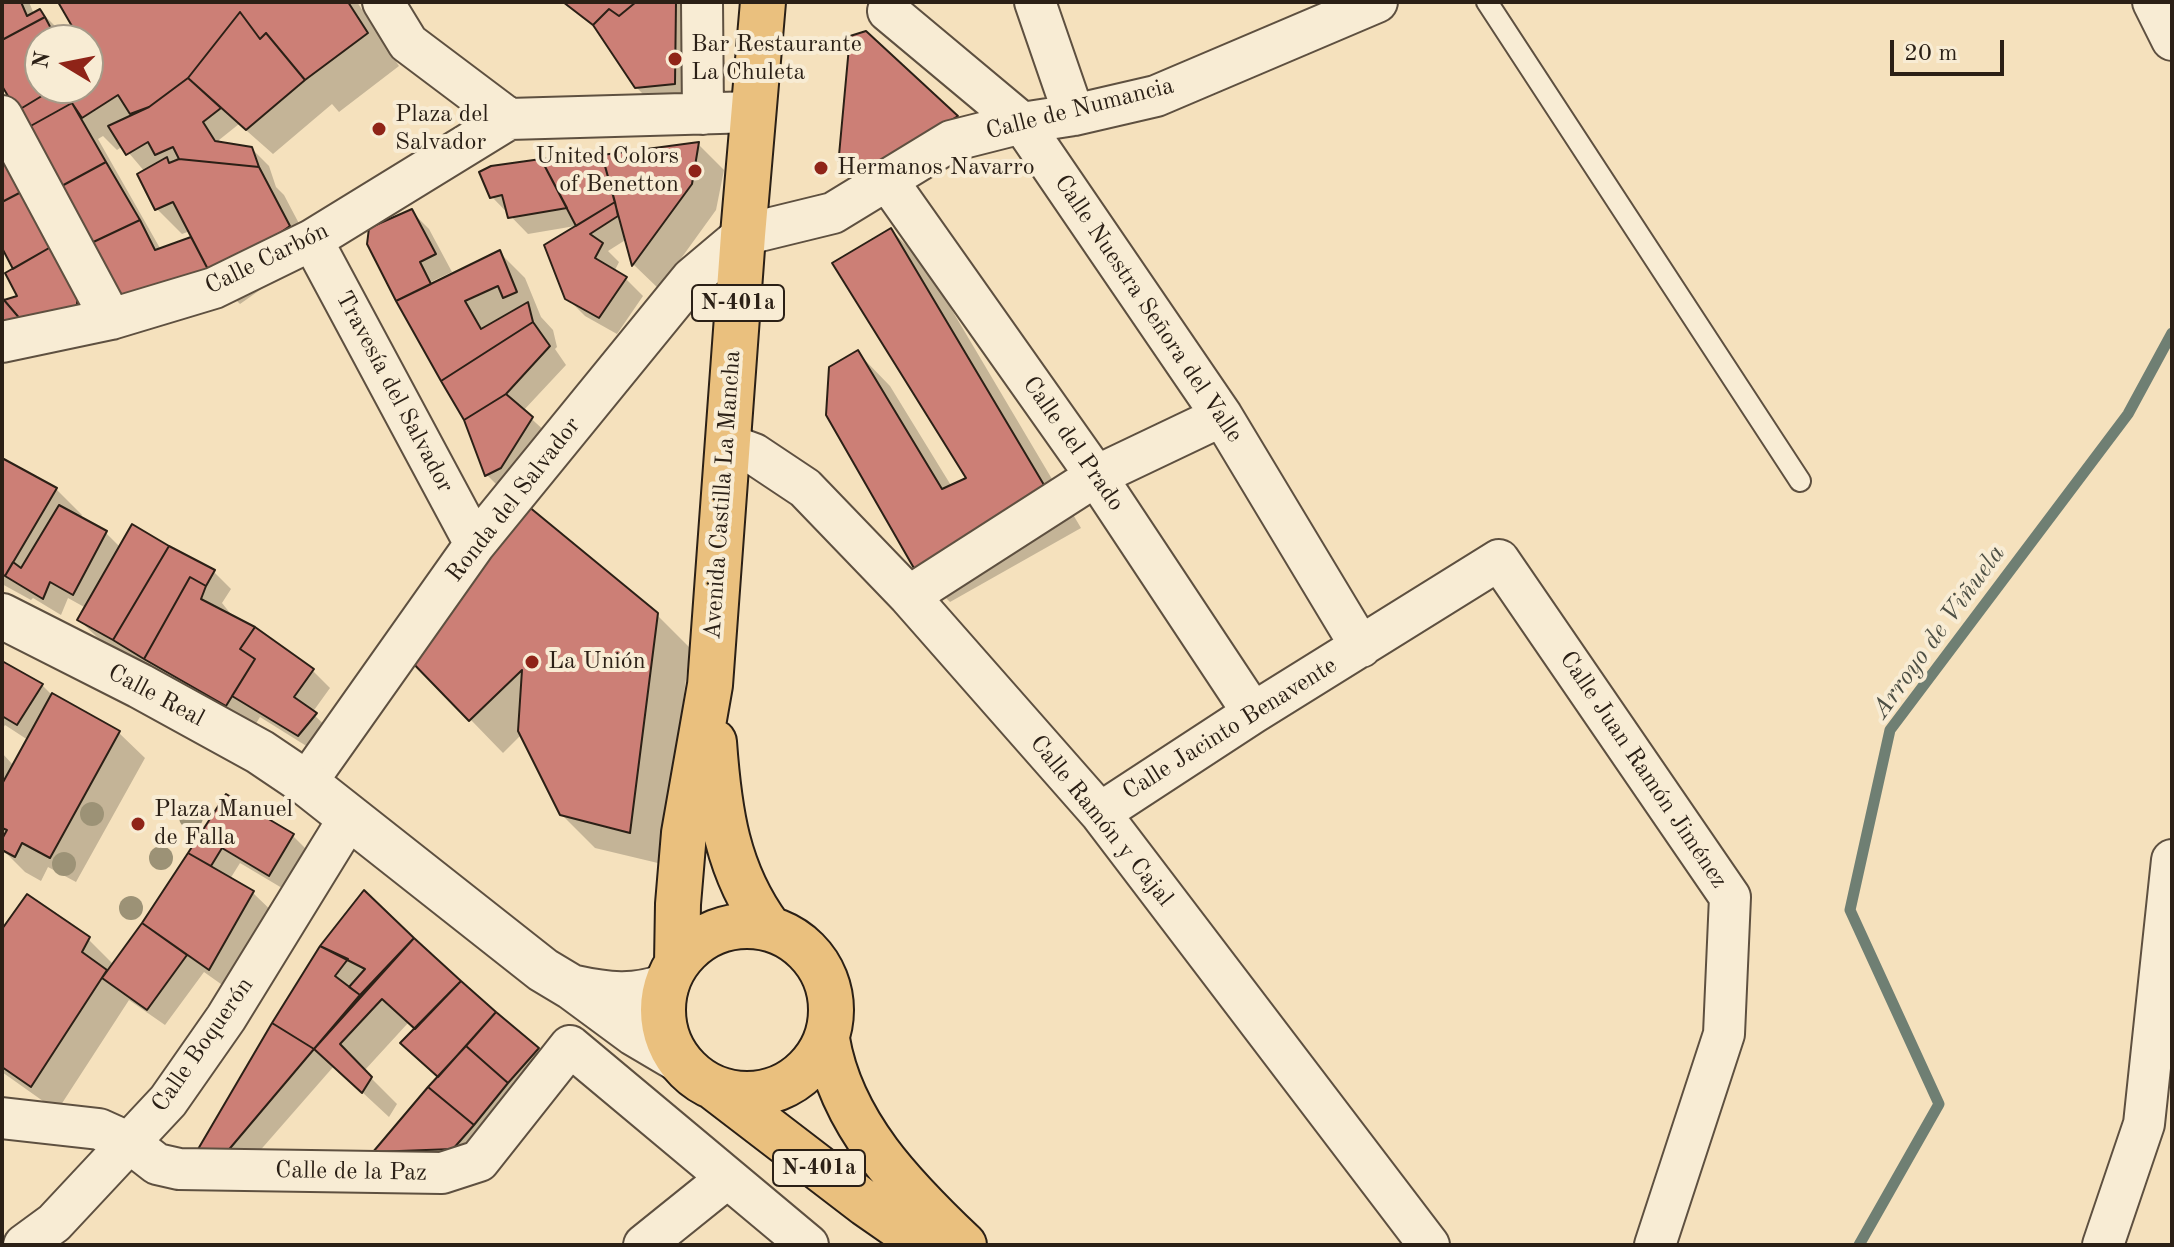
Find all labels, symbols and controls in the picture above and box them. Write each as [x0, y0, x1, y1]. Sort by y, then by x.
north arrow [24, 24, 104, 104]
scale bar [1894, 24, 2008, 74]
place label: Bar Restaurante La Chuleta [691, 31, 862, 87]
text: 20 m [1904, 42, 1958, 66]
text: N [30, 50, 55, 70]
marker: Bar Restaurante La Chuleta [666, 50, 684, 68]
street label: Calle de Numancia [983, 72, 1177, 146]
place label: Plaza del Salvador [395, 101, 489, 157]
marker: Plaza del Salvador [370, 120, 388, 138]
place label: United Colors of Benetton [536, 143, 679, 199]
place label: Hermanos Navarro [837, 154, 1035, 182]
marker: Hermanos Navarro [812, 159, 830, 177]
marker: United Colors of Benetton [686, 162, 704, 180]
street label: Calle Nuestra Señora del Valle [1048, 170, 1248, 448]
street label: Calle Carbón [201, 217, 333, 301]
road number: N-401a [692, 285, 784, 321]
street label: Travesía del Salvador [329, 286, 459, 498]
street label: Avenida Castilla La Mancha [699, 350, 747, 640]
street label: Calle del Prado [1016, 371, 1130, 517]
street label: Ronda del Salvador [441, 412, 587, 588]
water label: Arroyo de Viñuela [1866, 539, 2012, 725]
street label: Calle Juan Ramón Jiménez [1553, 646, 1733, 894]
place label: La Unión [548, 648, 646, 676]
street label: Calle Jacinto Benavente [1118, 651, 1342, 807]
marker: La Unión [523, 653, 541, 671]
street label: Calle Real [103, 659, 209, 733]
street label: Calle Ramón y Cajal [1023, 730, 1179, 912]
place label: Plaza Manuel de Falla [154, 796, 293, 852]
marker: Plaza Manuel de Falla [129, 815, 147, 833]
street label: Calle Boquerón [146, 972, 260, 1118]
road number: N-401a [773, 1150, 865, 1186]
street label: Calle de la Paz [275, 1156, 427, 1188]

